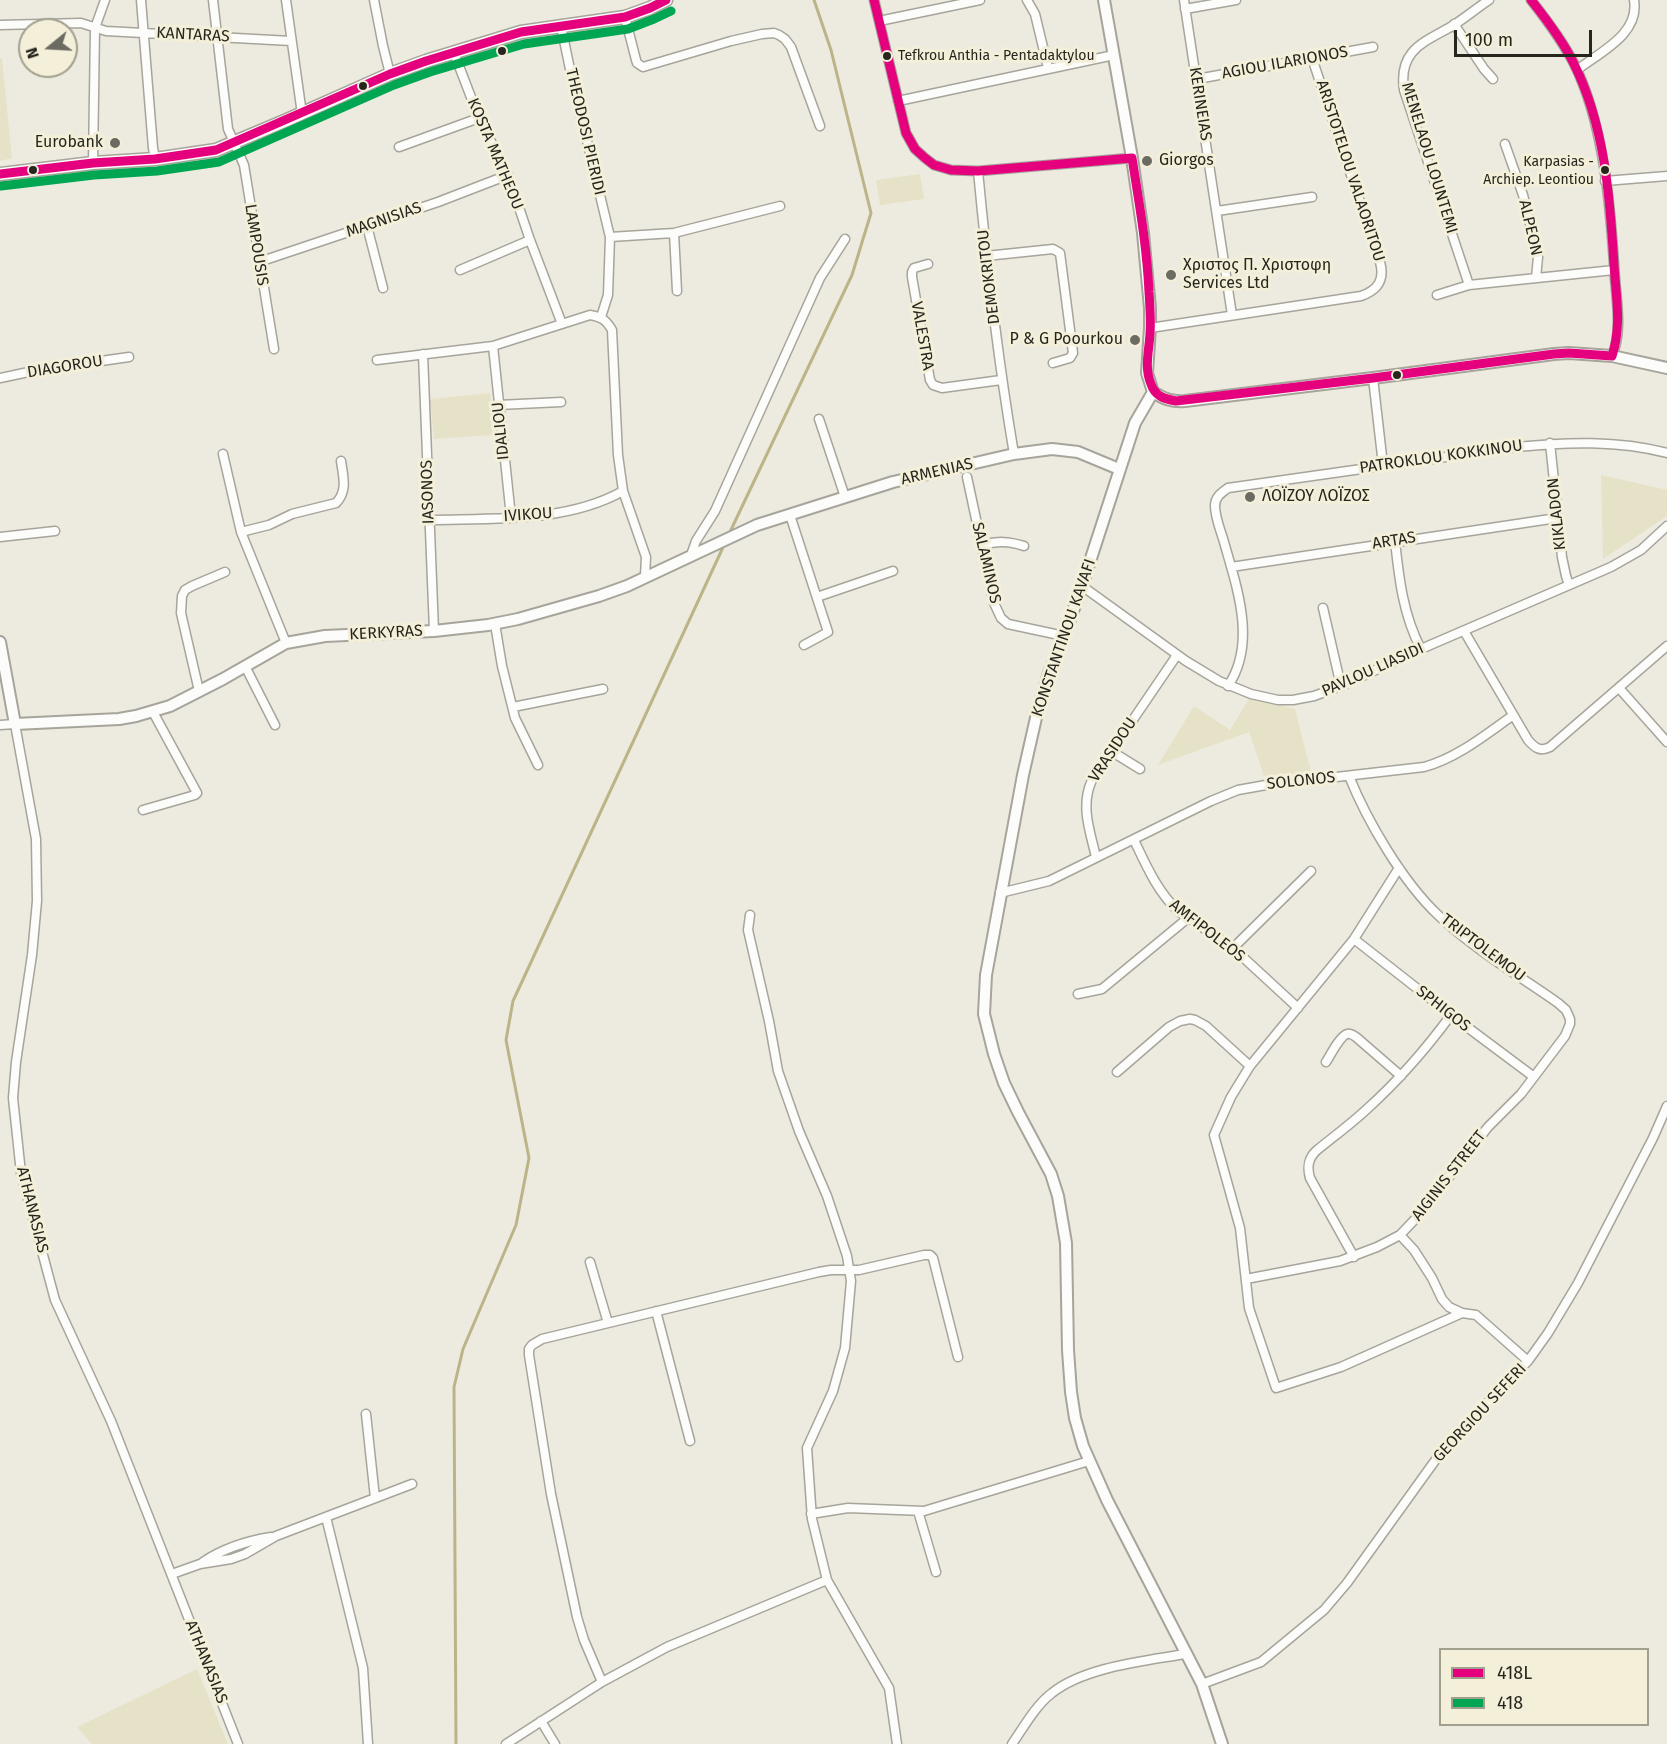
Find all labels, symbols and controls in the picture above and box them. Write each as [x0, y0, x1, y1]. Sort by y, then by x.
north arrow [18, 18, 78, 78]
scale bar [1457, 18, 1595, 56]
street label: KANTARAS [156, 23, 230, 47]
text: 100 m [1465, 29, 1513, 51]
street label: AGIOU ILARIONOS [1220, 42, 1350, 84]
text: N [22, 45, 43, 61]
unlabelled marker [496, 45, 508, 57]
place label: Tefkrou Anthia - Pentadaktylou [898, 48, 1095, 64]
marker: Tefkrou Anthia - Pentadaktylou [881, 50, 893, 62]
street label: KERINEIAS [1185, 66, 1215, 142]
street label: THEODOSI PIERIDI [561, 67, 609, 197]
street label: ARISTOTELOU VALAORITOU [1312, 78, 1388, 264]
unlabelled marker [357, 80, 369, 92]
street label: MENELAOU LOUNTEMI [1397, 80, 1461, 236]
street label: KOSTA MATHEOU [463, 95, 527, 213]
place label: Eurobank [35, 133, 103, 153]
marker: Eurobank [108, 136, 122, 150]
place label: Giorgos [1159, 151, 1214, 171]
marker: Giorgos [1140, 154, 1154, 168]
place label: Karpasias - Archiep. Leontiou [1483, 154, 1594, 186]
unlabelled marker [27, 164, 39, 176]
marker: Karpasias - Archiep. Leontiou [1599, 164, 1611, 176]
street label: MAGNISIAS [344, 198, 424, 242]
street label: ALPEON [1514, 198, 1546, 258]
street label: LAMPOUSIS [240, 203, 272, 287]
street label: DEMOKRITOU [974, 228, 1004, 326]
place label: Χριστος Π. Χριστοφη Services Ltd [1183, 256, 1331, 294]
marker: Χριστος Π. Χριστοφη Services Ltd [1164, 268, 1178, 282]
street label: VALESTRA [906, 300, 938, 372]
place label: P & G Poourkou [1010, 330, 1123, 350]
marker: P & G Poourkou [1128, 333, 1142, 347]
street label: DIAGOROU [26, 352, 104, 382]
unlabelled marker [1391, 369, 1403, 381]
street label: IDALIOU [488, 401, 514, 461]
street label: PATROKLOU KOKKINOU [1358, 436, 1524, 478]
street label: ARMENIAS [899, 454, 975, 490]
street label: IASONOS [417, 459, 439, 525]
street label: KIKLADON [1544, 477, 1570, 551]
place label: ΛΟΪΖΟΥ ΛΟΪΖΟΣ [1262, 487, 1370, 507]
marker: ΛΟΪΖΟΥ ΛΟΪΖΟΣ [1243, 490, 1257, 504]
street label: IVIKOU [503, 504, 553, 526]
street label: SALAMINOS [967, 520, 1005, 606]
street label: ARTAS [1371, 528, 1417, 554]
street label: KONSTANTINOU KAVAFI [1028, 557, 1100, 719]
street label: KERKYRAS [349, 621, 423, 645]
street label: PAVLOU LIASIDI [1319, 639, 1427, 701]
street label: VRASIDOU [1085, 714, 1141, 786]
street label: SOLONOS [1266, 768, 1336, 794]
street label: AMFIPOLEOS [1165, 896, 1249, 966]
street label: TRIPTOLEMOU [1437, 910, 1529, 986]
street label: SPHIGOS [1412, 982, 1474, 1036]
street label: AIGINIS STREET [1408, 1127, 1490, 1225]
street label: ATHANASIAS [12, 1165, 52, 1255]
street label: GEORGIOU SEFERI [1429, 1360, 1531, 1466]
street label: ATHANASIAS [181, 1618, 231, 1706]
legend [1439, 1648, 1649, 1726]
text: 418L [1497, 1662, 1532, 1684]
text: 418 [1497, 1692, 1523, 1714]

